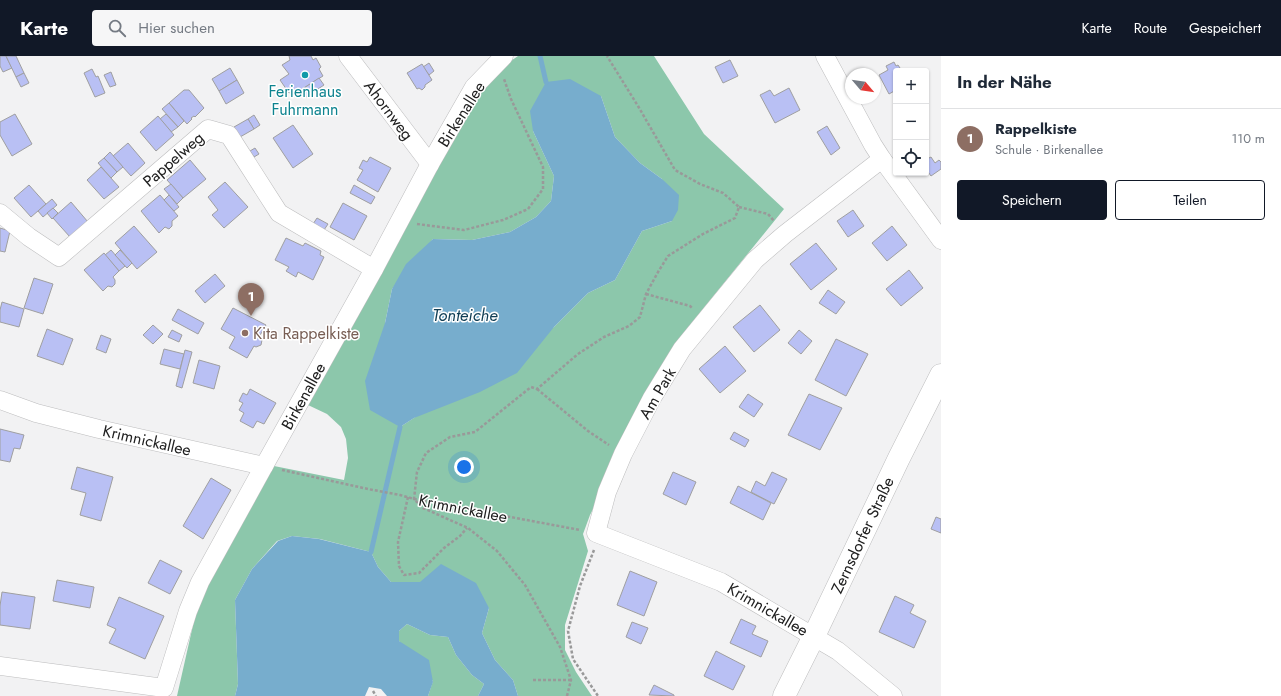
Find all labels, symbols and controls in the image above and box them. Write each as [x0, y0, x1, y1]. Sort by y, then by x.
search box [92, 10, 372, 46]
text: Karte [20, 15, 68, 42]
icon: search [106, 17, 128, 39]
text: Hier suchen [138, 17, 215, 39]
text: Karte [1082, 18, 1112, 38]
text: Route [1134, 18, 1167, 38]
text: Gespeichert [1189, 18, 1261, 38]
north arrow [845, 68, 881, 104]
map controls [893, 68, 929, 176]
button: + [893, 68, 929, 104]
marker: Ferienhaus Fuhrmann [300, 70, 310, 80]
text: In der Nähe [957, 70, 1052, 94]
street label: Ahornweg [358, 76, 419, 145]
street label: Birkenallee [432, 77, 491, 152]
place label: Ferienhaus Fuhrmann [269, 80, 342, 121]
button: − [893, 104, 929, 140]
text: Rappelkiste [995, 118, 1077, 140]
street label: Pappelweg [138, 126, 209, 192]
text: 1 [967, 129, 973, 148]
text: 110 m [1231, 129, 1265, 148]
button: locate [893, 140, 929, 176]
text: Schule · Birkenallee [995, 140, 1103, 159]
button: Speichern [957, 180, 1107, 220]
button: Teilen [1115, 180, 1265, 220]
pin: 1 [238, 283, 264, 316]
water label: Tonteiche [432, 303, 498, 327]
place label: Kita Rappelkiste [253, 322, 359, 345]
marker: Kita Rappelkiste [240, 328, 250, 338]
street label: Birkenallee [276, 358, 331, 434]
street label: Am Park [633, 362, 682, 423]
street label: Krimnickallee [100, 419, 193, 462]
your location [454, 457, 474, 477]
street label: Zernsdorfer Straße [825, 473, 900, 597]
street label: Krimnickallee [417, 489, 509, 528]
street label: Krimnickallee [723, 577, 812, 642]

